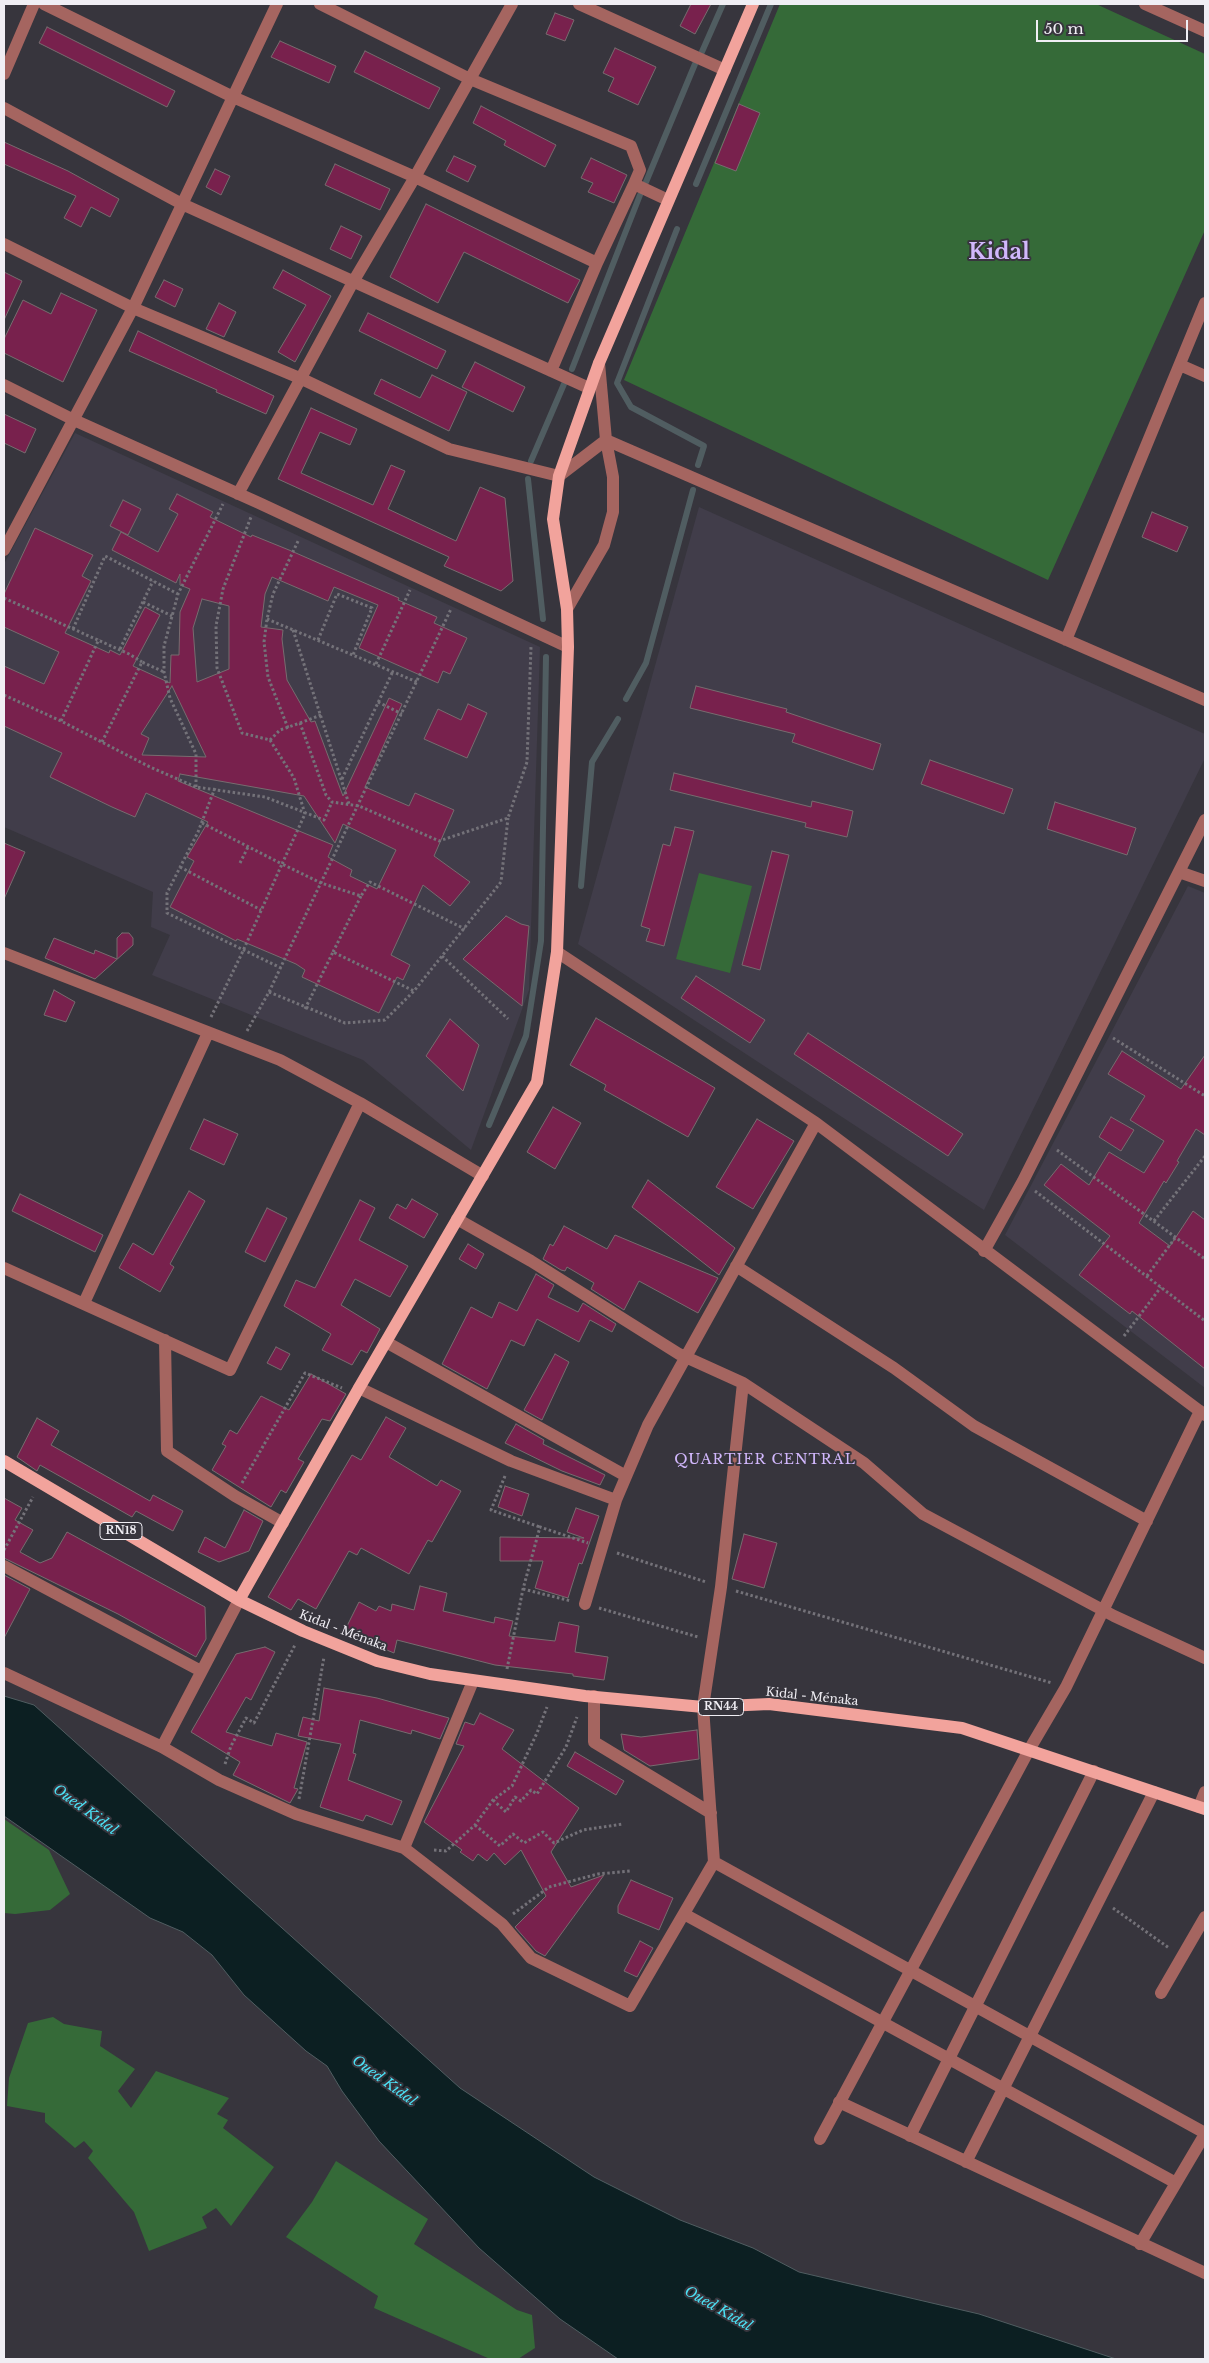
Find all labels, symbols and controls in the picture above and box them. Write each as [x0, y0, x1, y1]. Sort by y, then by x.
scale bar [1039, 10, 1192, 42]
text: 50 m [1044, 19, 1084, 38]
district label: Kidal [968, 240, 1030, 266]
district label: QUARTIER CENTRAL [672, 1452, 858, 1468]
road number: RN18 [100, 1522, 142, 1540]
street label: Kidal - Ménaka [297, 1608, 389, 1654]
street label: Kidal - Ménaka [765, 1685, 859, 1709]
road number: RN44 [698, 1698, 744, 1715]
water label: Oued Kidal [50, 1781, 120, 1839]
water label: Oued Kidal [349, 2052, 419, 2110]
water label: Oued Kidal [681, 2283, 755, 2335]

